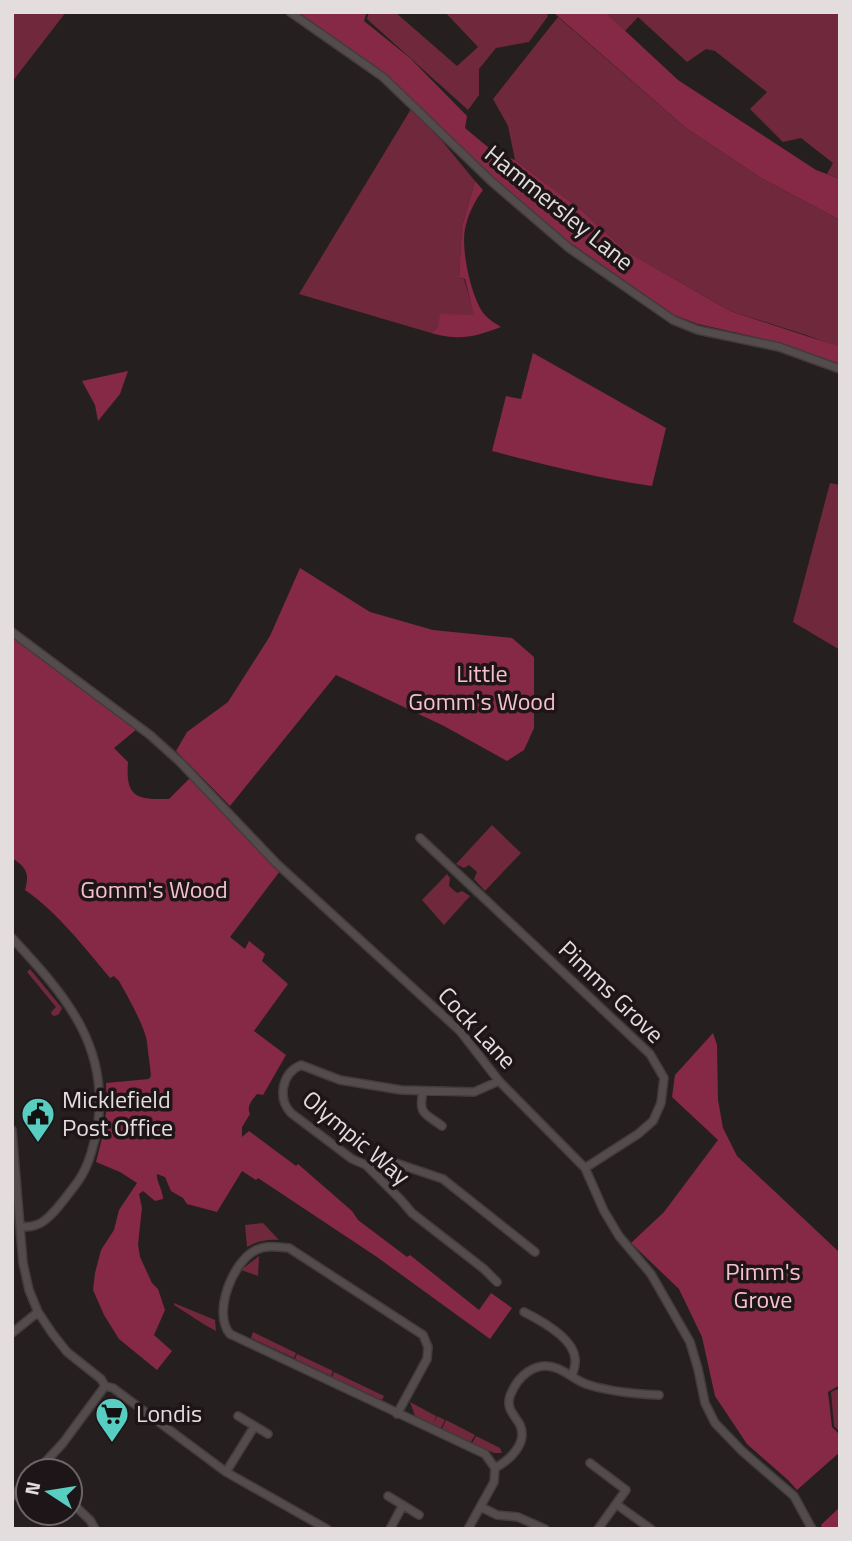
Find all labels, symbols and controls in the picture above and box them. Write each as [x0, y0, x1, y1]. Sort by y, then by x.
street label: Hammersley Lane [477, 136, 642, 279]
park label: Little Gomm's Wood [408, 655, 556, 719]
park label: Gomm's Wood [80, 871, 228, 907]
street label: Pimms Grove [551, 932, 673, 1051]
street label: Cock Lane [430, 978, 525, 1077]
place label: Micklefield Post Office [62, 1081, 173, 1145]
street label: Olympic Way [295, 1081, 419, 1193]
public building icon: Micklefield Post Office [19, 1095, 57, 1144]
park label: Pimm's Grove [725, 1253, 801, 1317]
supermarket icon: Londis [93, 1395, 131, 1444]
place label: Londis [136, 1395, 202, 1431]
north arrow [14, 1457, 84, 1527]
text: N [16, 1479, 47, 1498]

